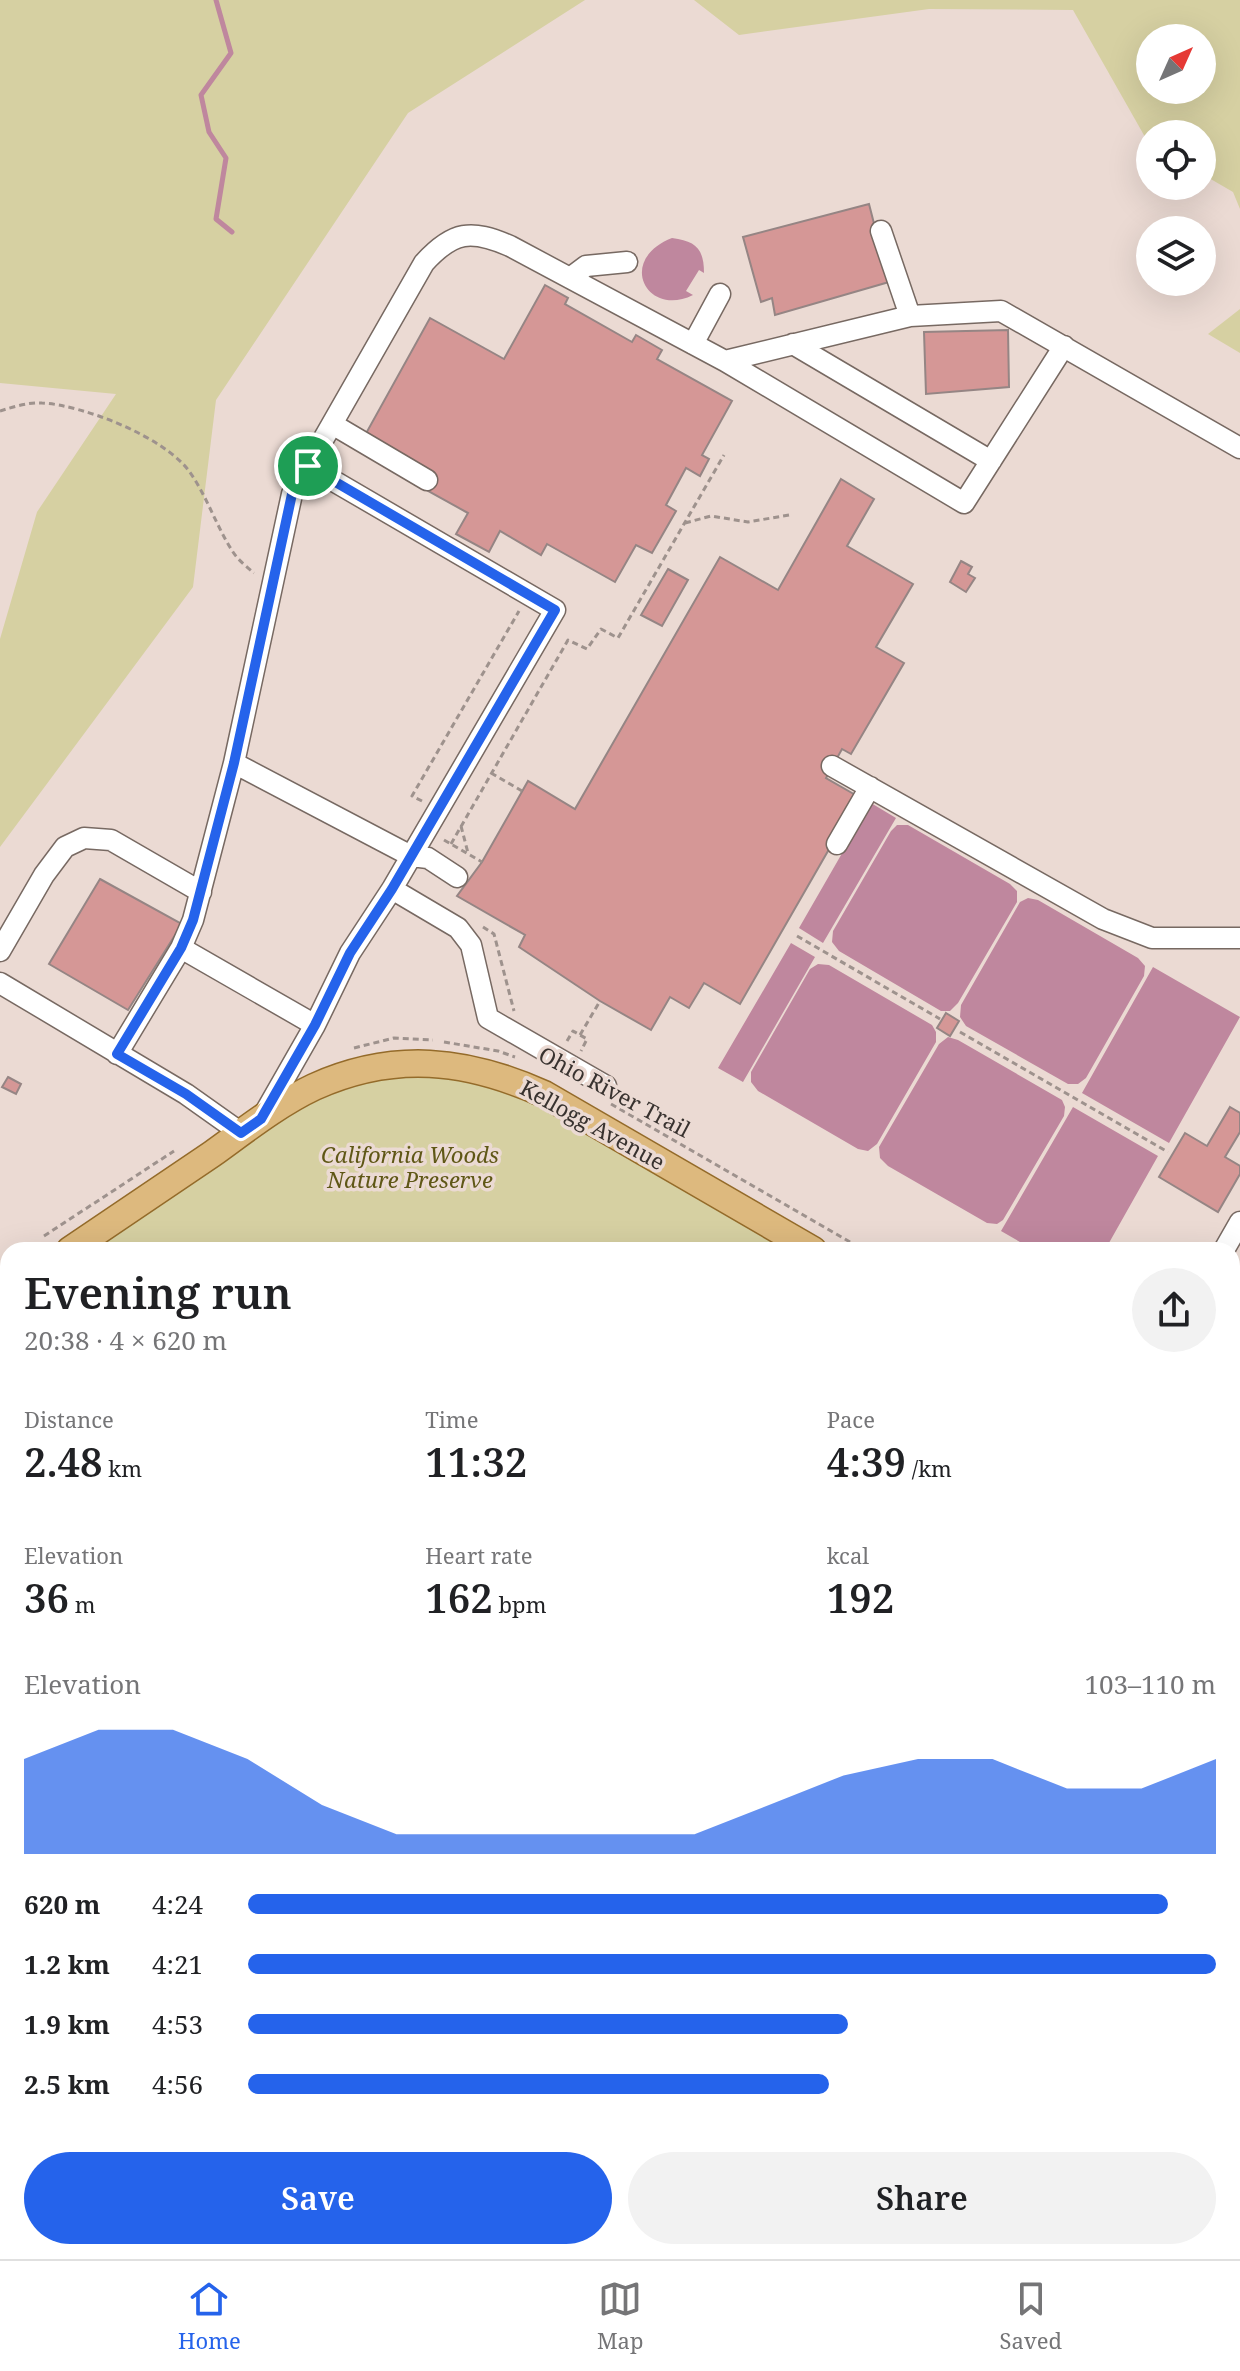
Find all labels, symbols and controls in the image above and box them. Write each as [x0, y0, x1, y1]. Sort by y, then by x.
north arrow [1136, 24, 1216, 104]
map controls [1136, 24, 1216, 296]
button: locate [1136, 120, 1216, 200]
button: layers [1136, 216, 1216, 296]
pin [274, 432, 342, 500]
icon: arrive [286, 444, 330, 488]
street label: Ohio River Trail [534, 1038, 696, 1144]
street label: Kellogg Avenue [515, 1072, 671, 1176]
park label: California Woods Nature Preserve [321, 1139, 499, 1194]
text: Evening run [24, 1262, 292, 1322]
button: share [1132, 1268, 1216, 1352]
text: 20:38 · 4 × 620 m [24, 1322, 227, 1358]
text: Distance [24, 1404, 114, 1434]
text: Time [425, 1404, 478, 1434]
text: Pace [827, 1404, 875, 1434]
text: 2.48 [24, 1434, 103, 1489]
text: 11:32 [425, 1434, 527, 1489]
text: 4:39 [827, 1434, 906, 1489]
text: km [103, 1453, 142, 1483]
text: /km [906, 1453, 952, 1483]
text: Elevation [24, 1540, 123, 1570]
text: Heart rate [425, 1540, 533, 1570]
text: kcal [827, 1540, 869, 1570]
text: 36 [24, 1570, 69, 1625]
text: 162 [425, 1570, 493, 1625]
text: 192 [827, 1570, 894, 1625]
text: m [69, 1589, 96, 1619]
text: bpm [493, 1589, 546, 1619]
text: Elevation [24, 1666, 141, 1702]
text: 103–110 m [1084, 1666, 1216, 1702]
text: 620 m [24, 1886, 100, 1922]
text: 4:24 [152, 1886, 203, 1922]
text: 1.2 km [24, 1946, 110, 1982]
text: 4:21 [152, 1946, 203, 1982]
text: 1.9 km [24, 2006, 110, 2042]
text: 4:53 [152, 2006, 203, 2042]
text: 2.5 km [24, 2066, 110, 2102]
text: 4:56 [152, 2066, 203, 2102]
button: Save [24, 2152, 612, 2244]
button: Share [628, 2152, 1216, 2244]
tab: Home [178, 2277, 241, 2355]
tab: Map [597, 2277, 643, 2355]
tab: Saved [1000, 2277, 1062, 2355]

